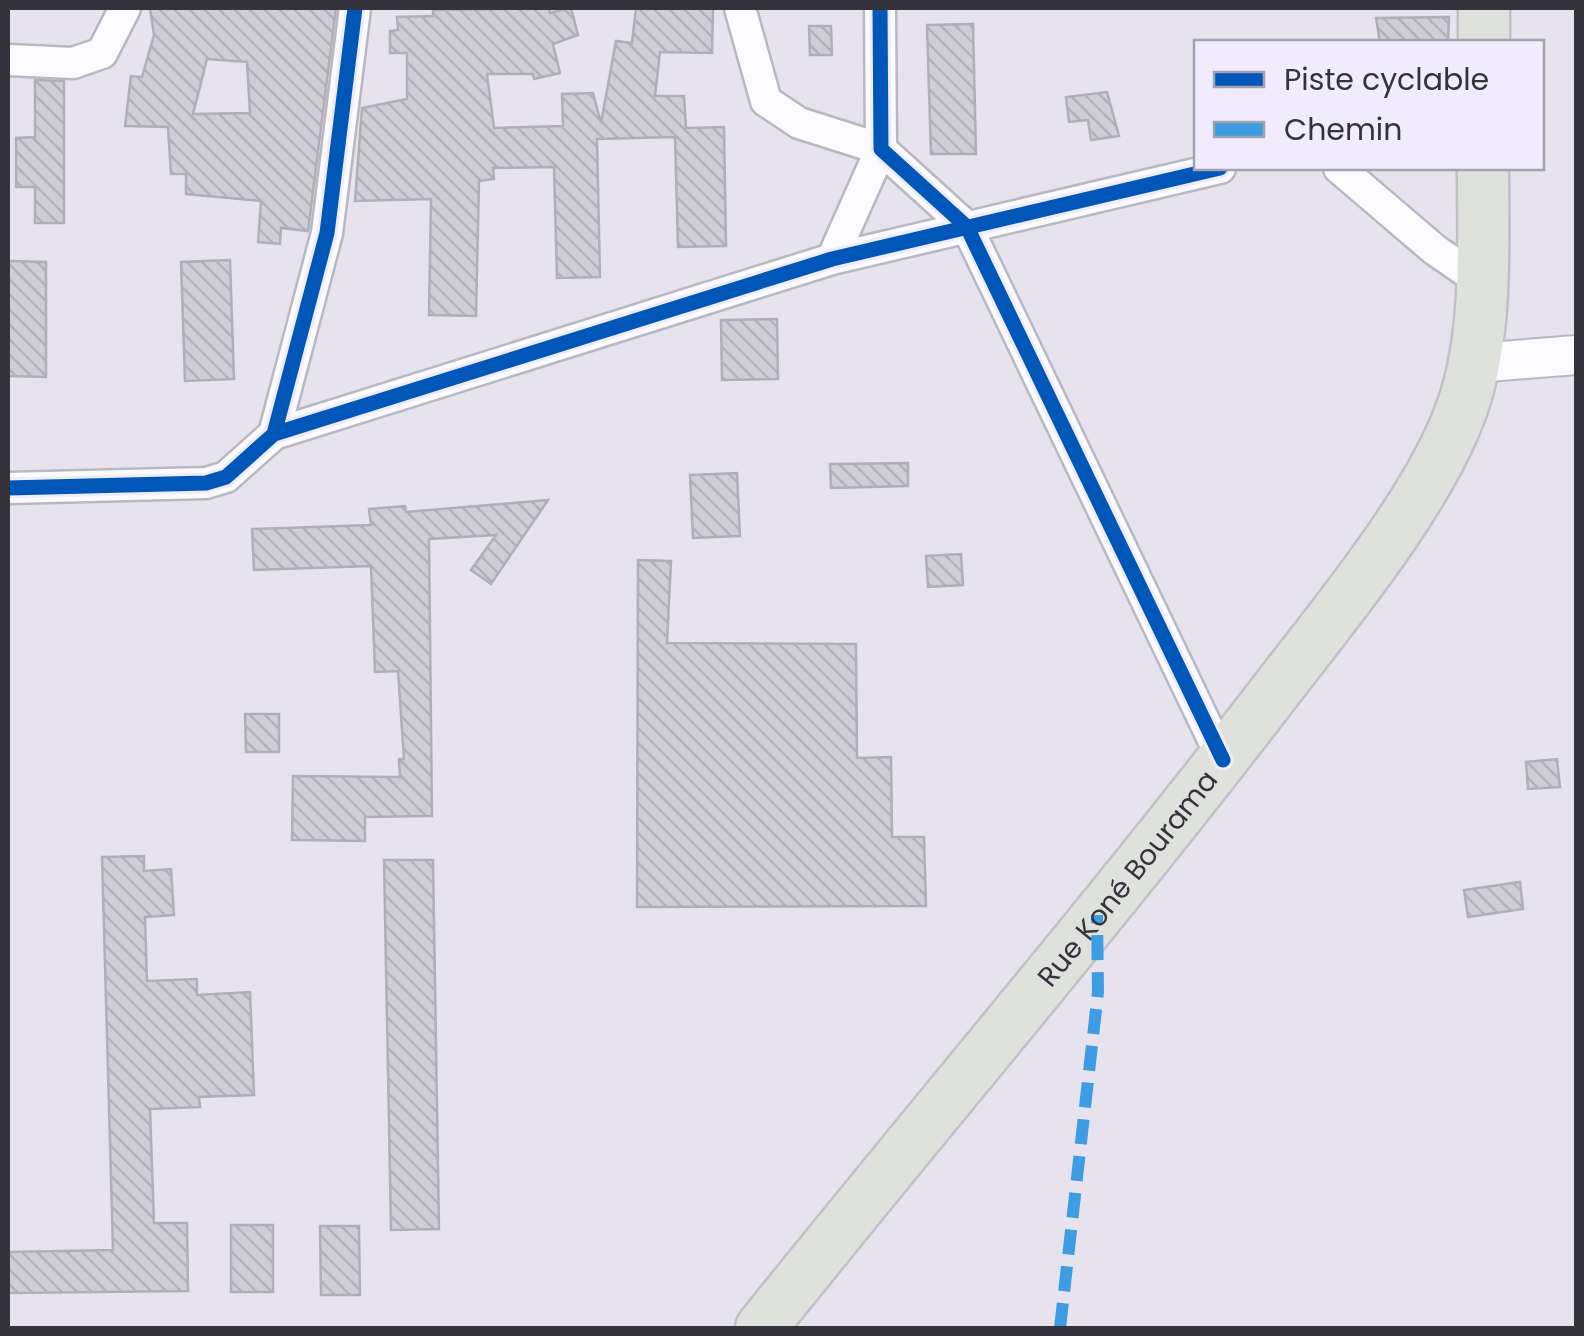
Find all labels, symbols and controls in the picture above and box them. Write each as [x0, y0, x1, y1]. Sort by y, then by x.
legend [1194, 40, 1544, 170]
text: Piste cyclable [1284, 58, 1489, 101]
text: Chemin [1284, 108, 1402, 151]
street label: Rue Koné Bourama [1029, 762, 1227, 995]

